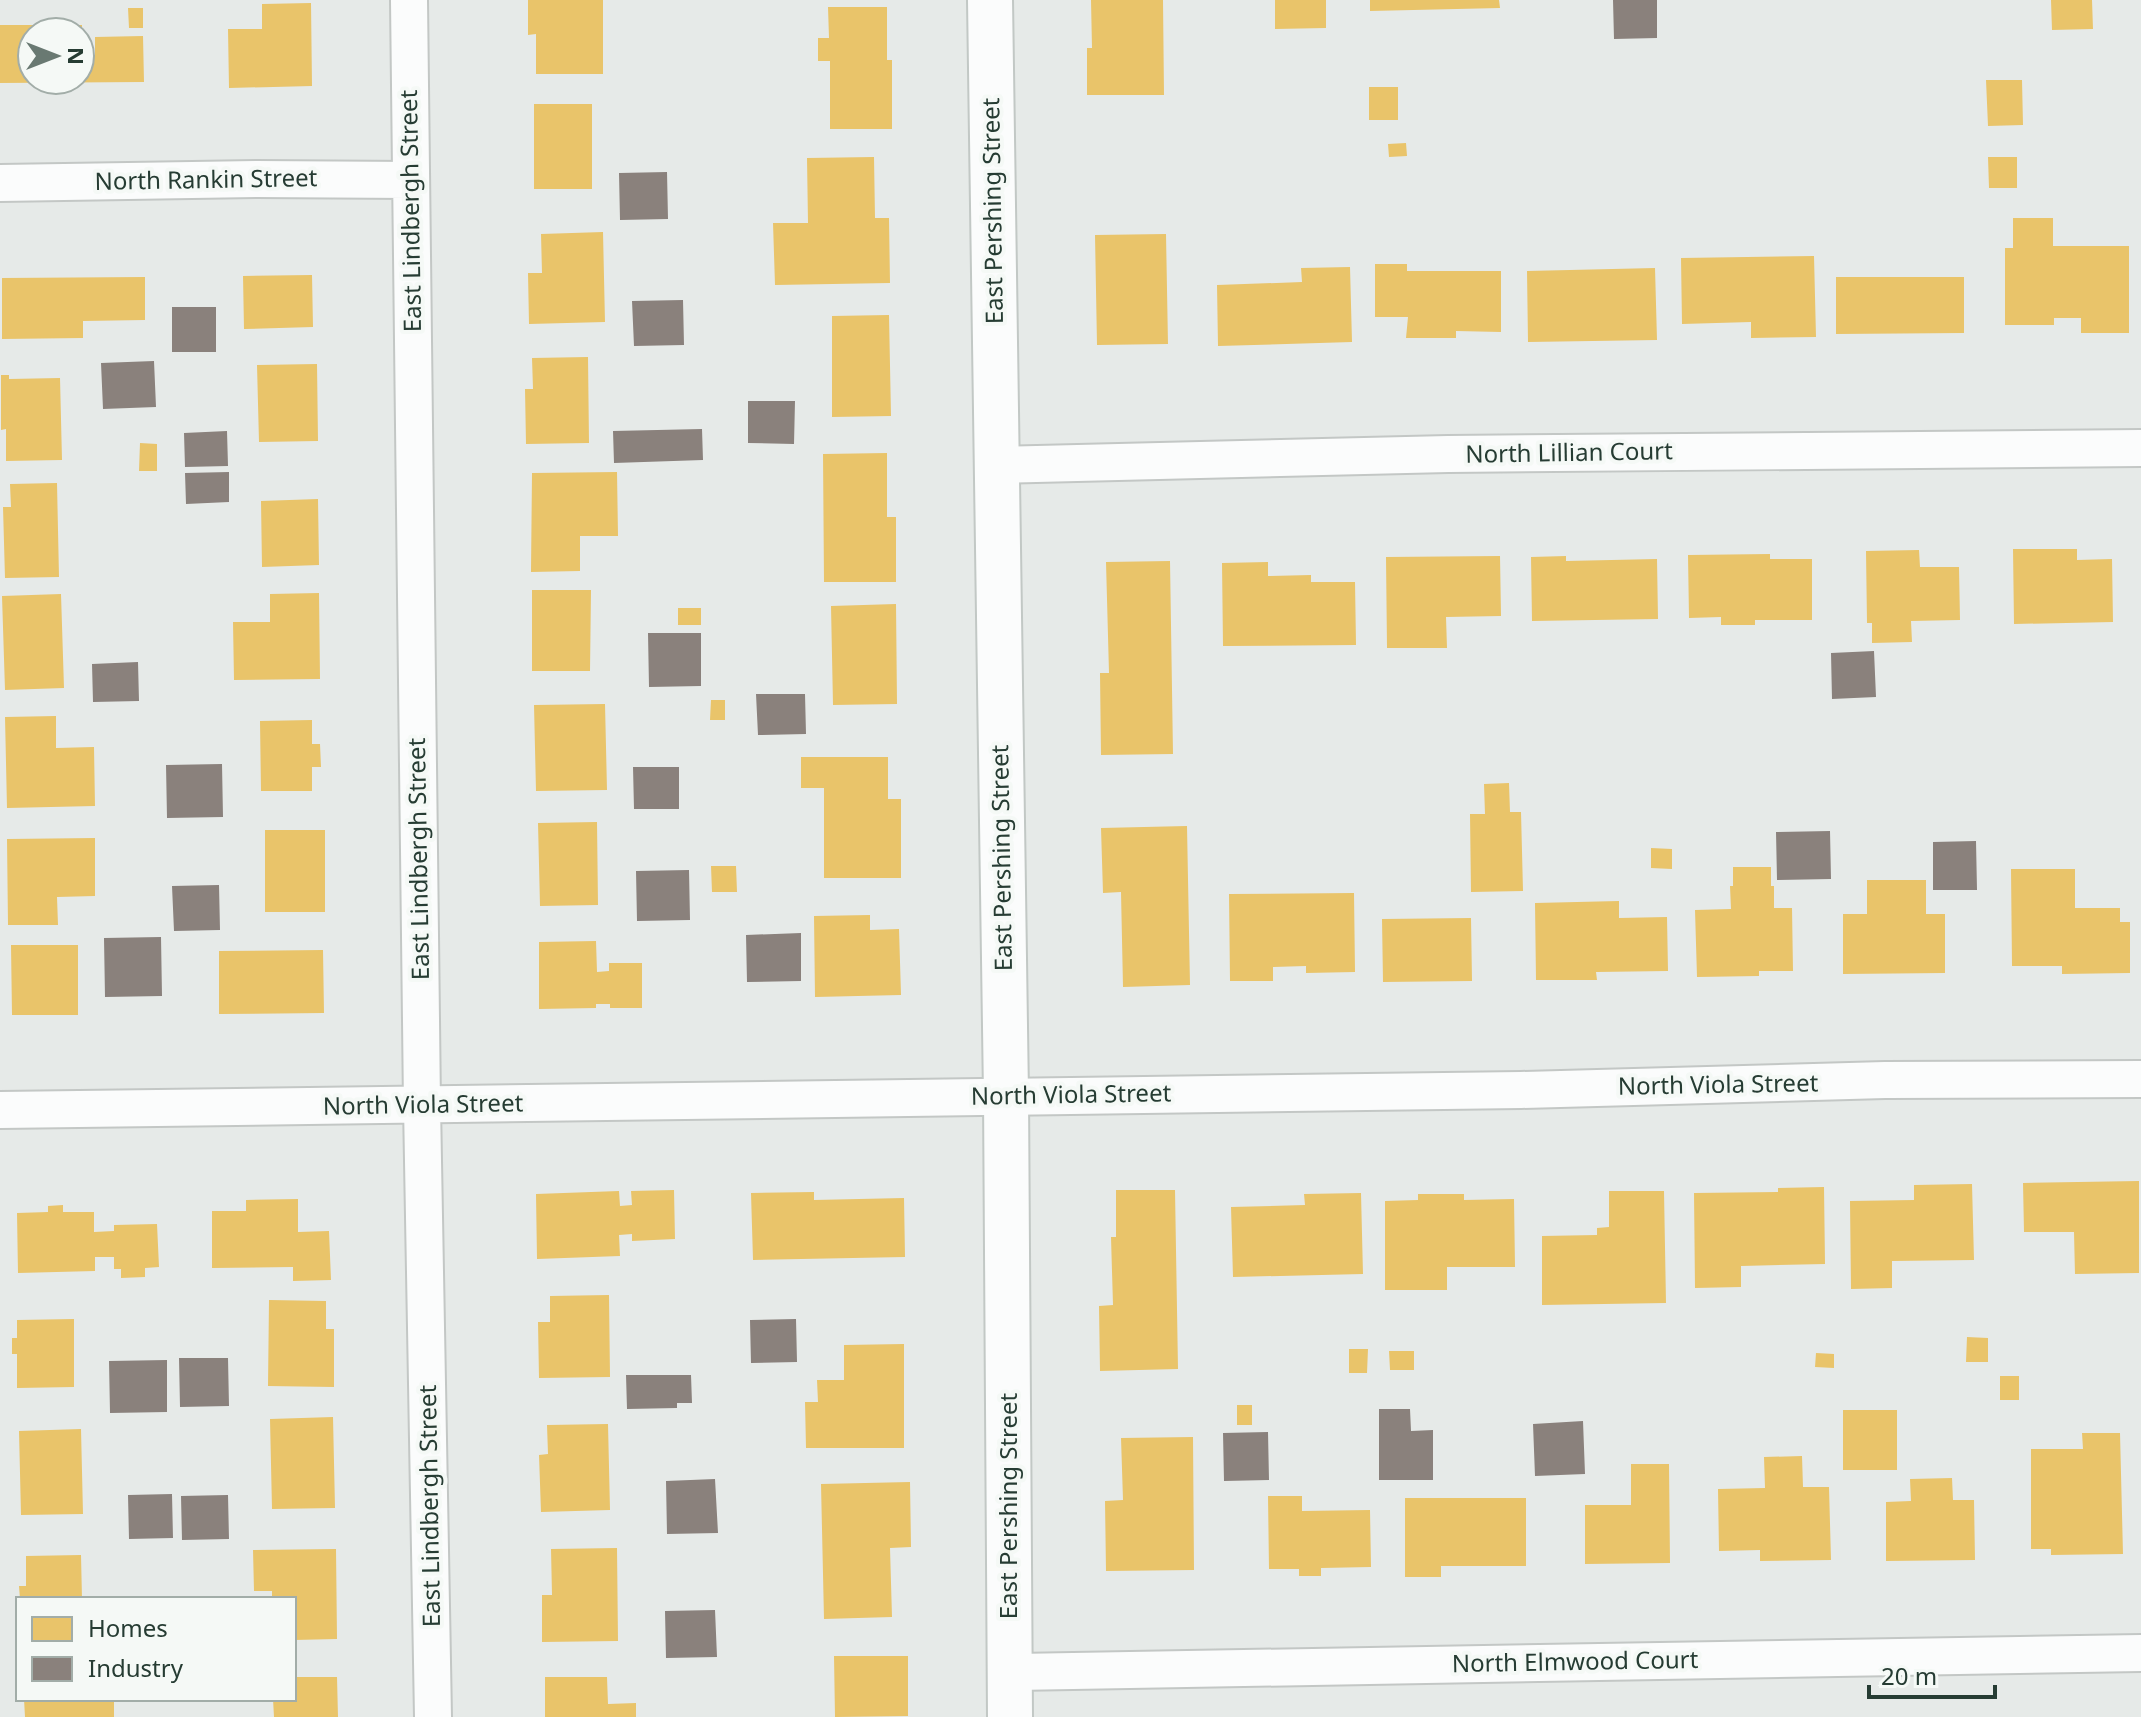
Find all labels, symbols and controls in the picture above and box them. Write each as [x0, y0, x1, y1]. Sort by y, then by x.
north arrow [16, 16, 96, 96]
text: N [62, 47, 92, 65]
street label: East Lindbergh Street [391, 89, 428, 332]
street label: East Pershing Street [973, 97, 1010, 325]
street label: North Rankin Street [94, 160, 318, 197]
street label: North Lillian Court [1465, 433, 1673, 470]
street label: East Lindbergh Street [399, 737, 436, 980]
street label: East Pershing Street [982, 744, 1019, 972]
street label: North Viola Street [1617, 1065, 1819, 1102]
street label: North Viola Street [970, 1075, 1172, 1112]
street label: North Viola Street [322, 1085, 524, 1122]
street label: East Lindbergh Street [410, 1384, 447, 1627]
street label: East Pershing Street [991, 1392, 1024, 1619]
legend [16, 1597, 296, 1701]
text: Homes [88, 1611, 168, 1644]
street label: North Elmwood Court [1452, 1642, 1699, 1679]
scale bar [1869, 1649, 1995, 1699]
text: Industry [88, 1651, 184, 1684]
text: 20 m [1881, 1659, 1937, 1692]

